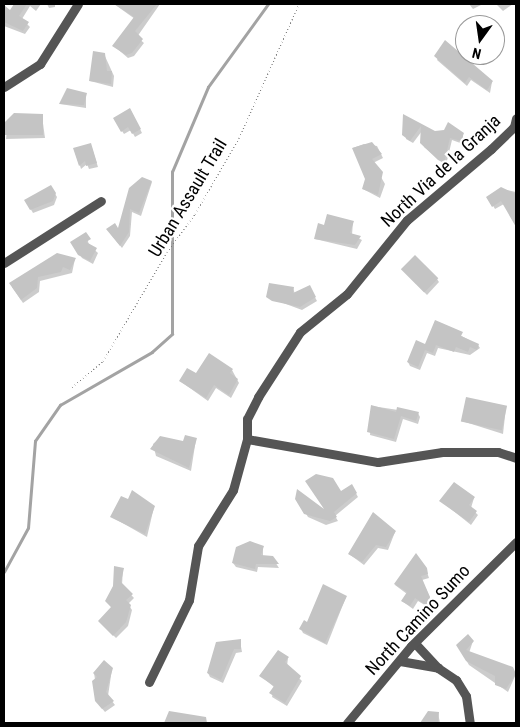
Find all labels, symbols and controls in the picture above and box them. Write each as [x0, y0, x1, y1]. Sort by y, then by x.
north arrow [455, 15, 505, 65]
text: N [471, 45, 483, 62]
street label: North Via de la Granja [377, 110, 505, 232]
street label: Urban Assault Trail [144, 135, 232, 261]
street label: North Camino Sumo [361, 560, 475, 680]

